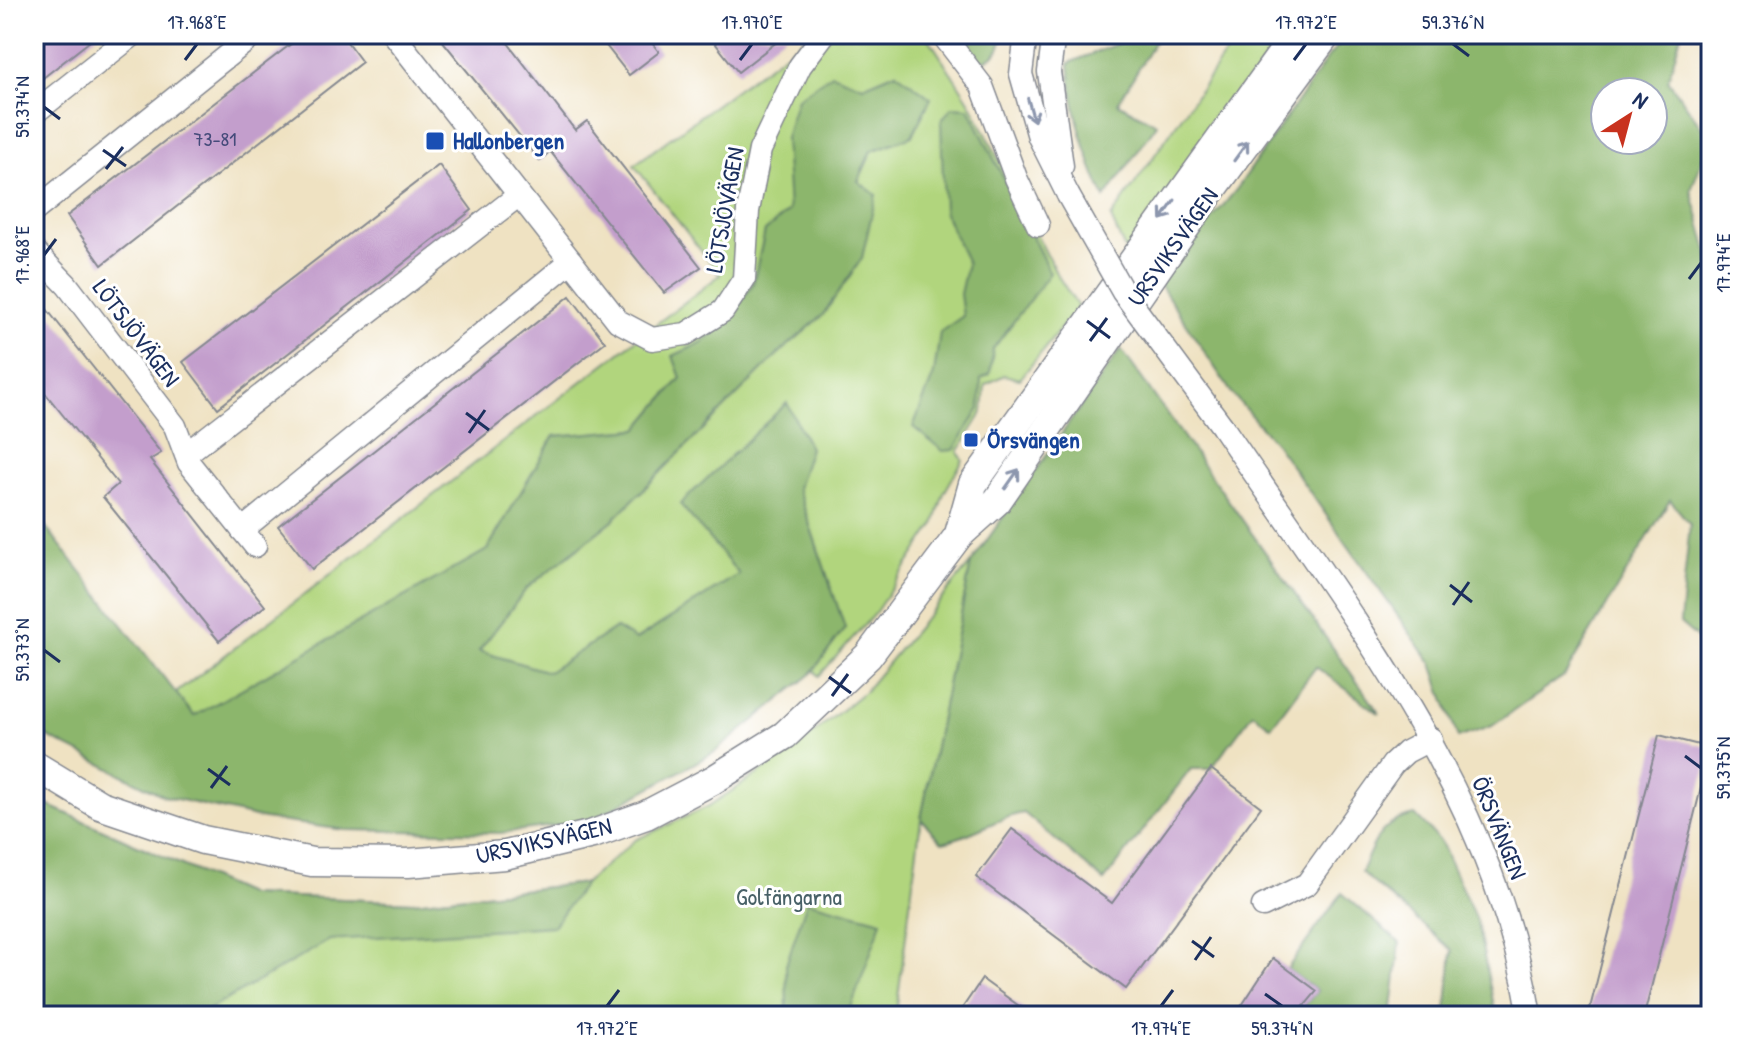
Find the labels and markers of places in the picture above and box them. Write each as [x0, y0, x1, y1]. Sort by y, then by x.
place label: Hallonbergen [453, 124, 564, 157]
marker: Hallonbergen [424, 130, 446, 152]
place label: Örsvängen [987, 423, 1080, 456]
marker: Örsvängen [962, 431, 980, 449]

